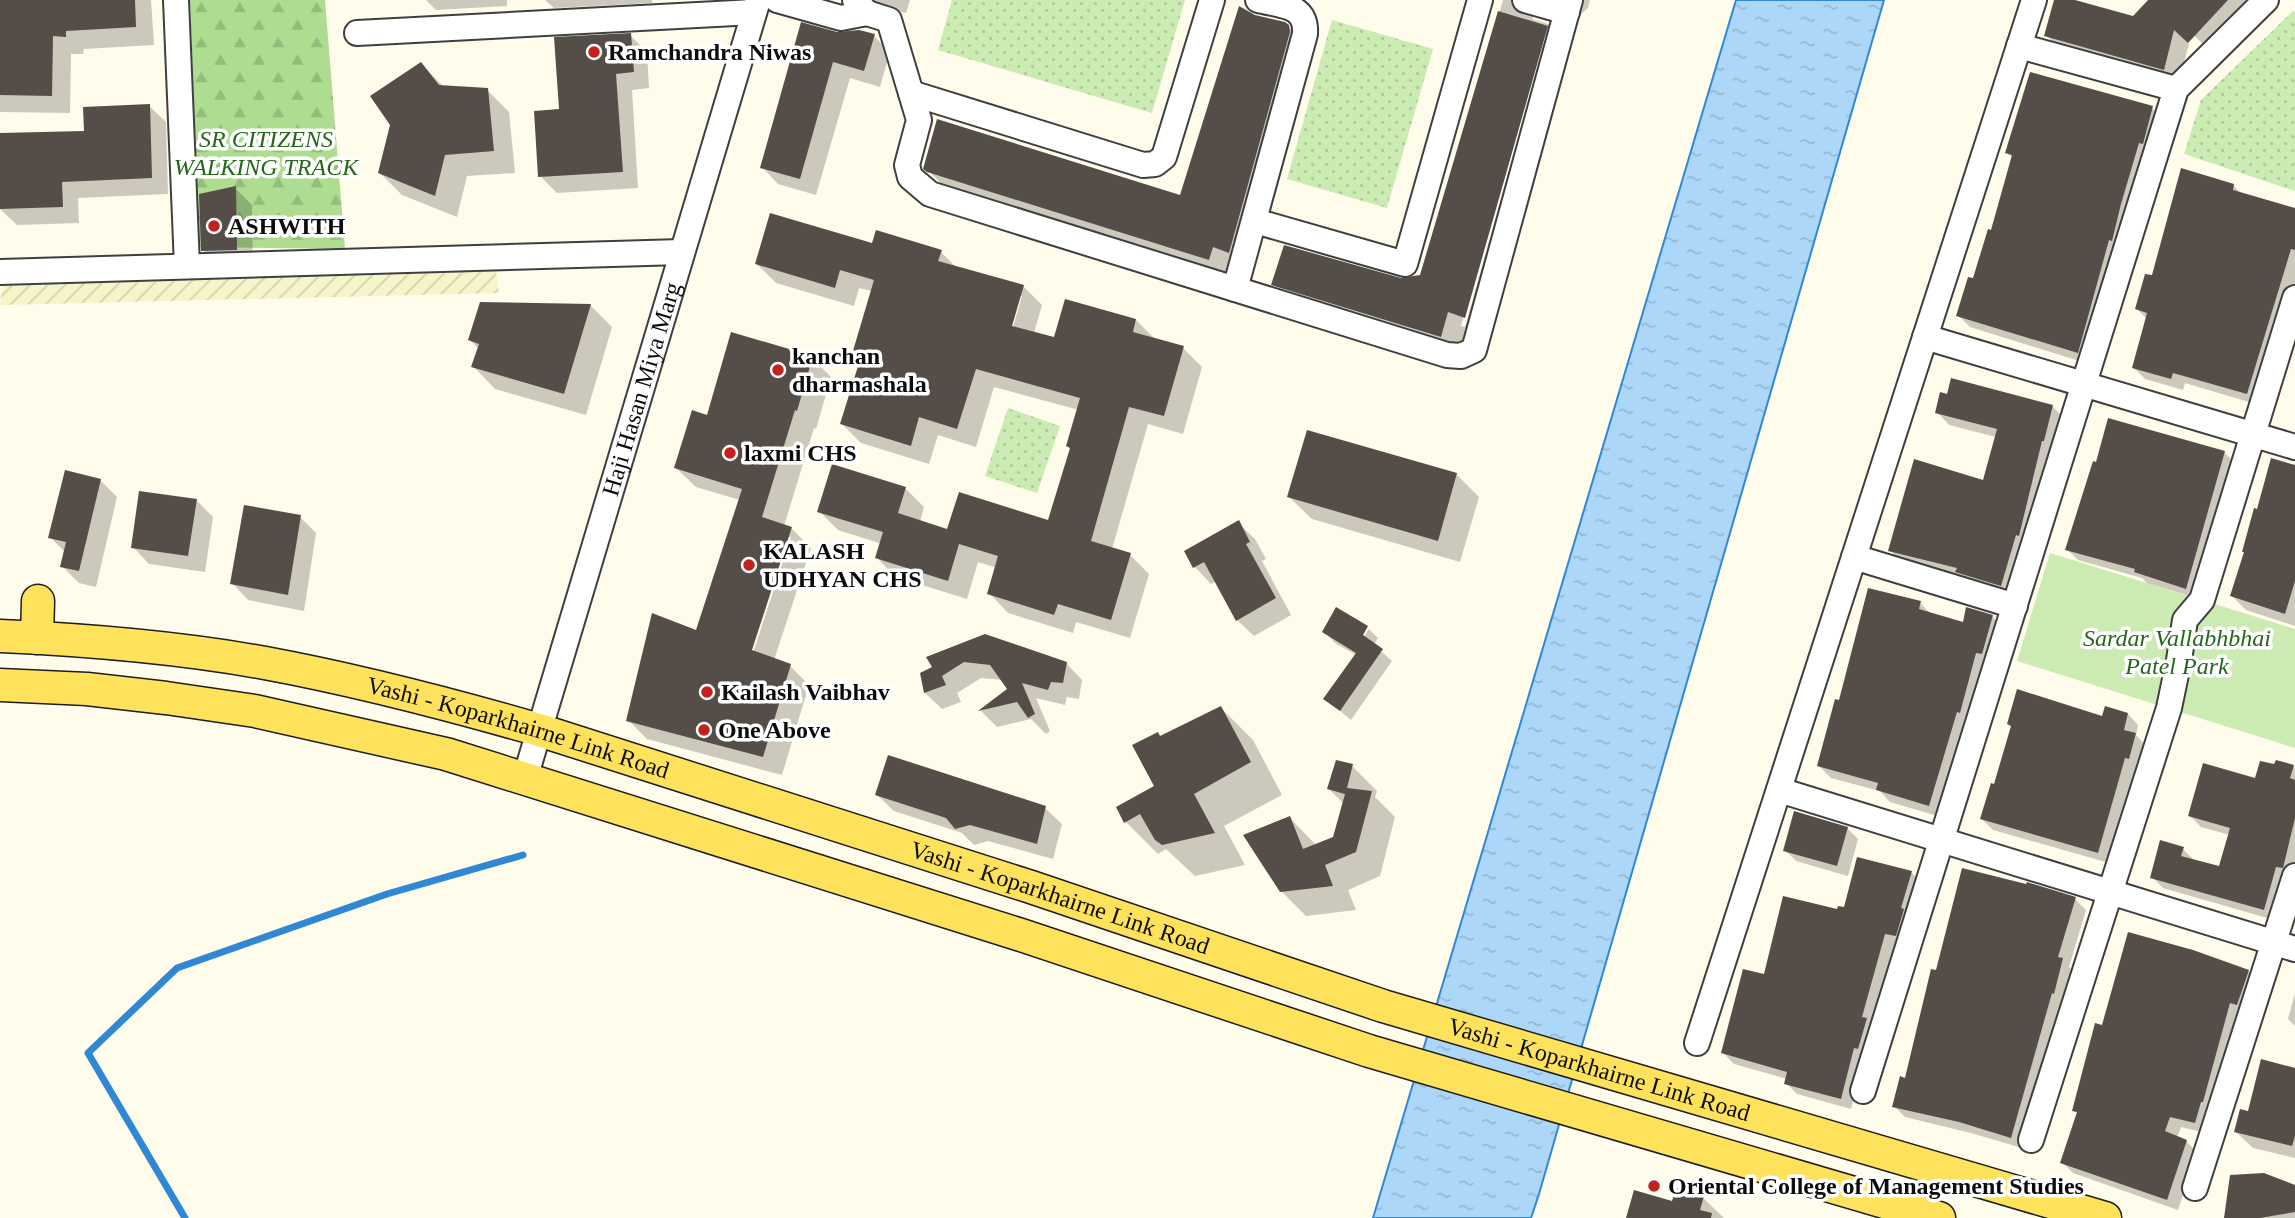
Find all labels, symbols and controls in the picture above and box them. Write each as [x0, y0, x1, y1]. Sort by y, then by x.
place label: Ramchandra Niwas [608, 39, 811, 65]
marker: Ramchandra Niwas [586, 44, 602, 60]
park label: SR CITIZENS WALKING TRACK [174, 126, 360, 180]
place label: ASHWITH [228, 213, 346, 239]
marker: ASHWITH [206, 218, 222, 234]
street label: Haji Hasan Miya Marg [597, 279, 686, 499]
place label: kanchan dharmashala [792, 343, 927, 397]
marker: kanchan dharmashala [770, 362, 786, 378]
place label: laxmi CHS [744, 440, 857, 466]
marker: laxmi CHS [722, 445, 738, 461]
place label: KALASH UDHYAN CHS [763, 538, 921, 592]
marker: KALASH UDHYAN CHS [741, 557, 757, 573]
park label: Sardar Vallabhbhai Patel Park [2083, 625, 2271, 679]
street label: Vashi - Koparkhairne Link Road [364, 672, 672, 784]
place label: Kailash Vaibhav [721, 679, 890, 705]
marker: Kailash Vaibhav [699, 684, 715, 700]
place label: One Above [718, 717, 831, 743]
marker: One Above [696, 722, 712, 738]
street label: Vashi - Koparkhairne Link Road [907, 836, 1213, 959]
street label: Vashi - Koparkhairne Link Road [1445, 1013, 1753, 1126]
place label: Oriental College of Management Studies [1668, 1173, 2084, 1199]
marker: Oriental College of Management Studies [1646, 1178, 1662, 1194]

